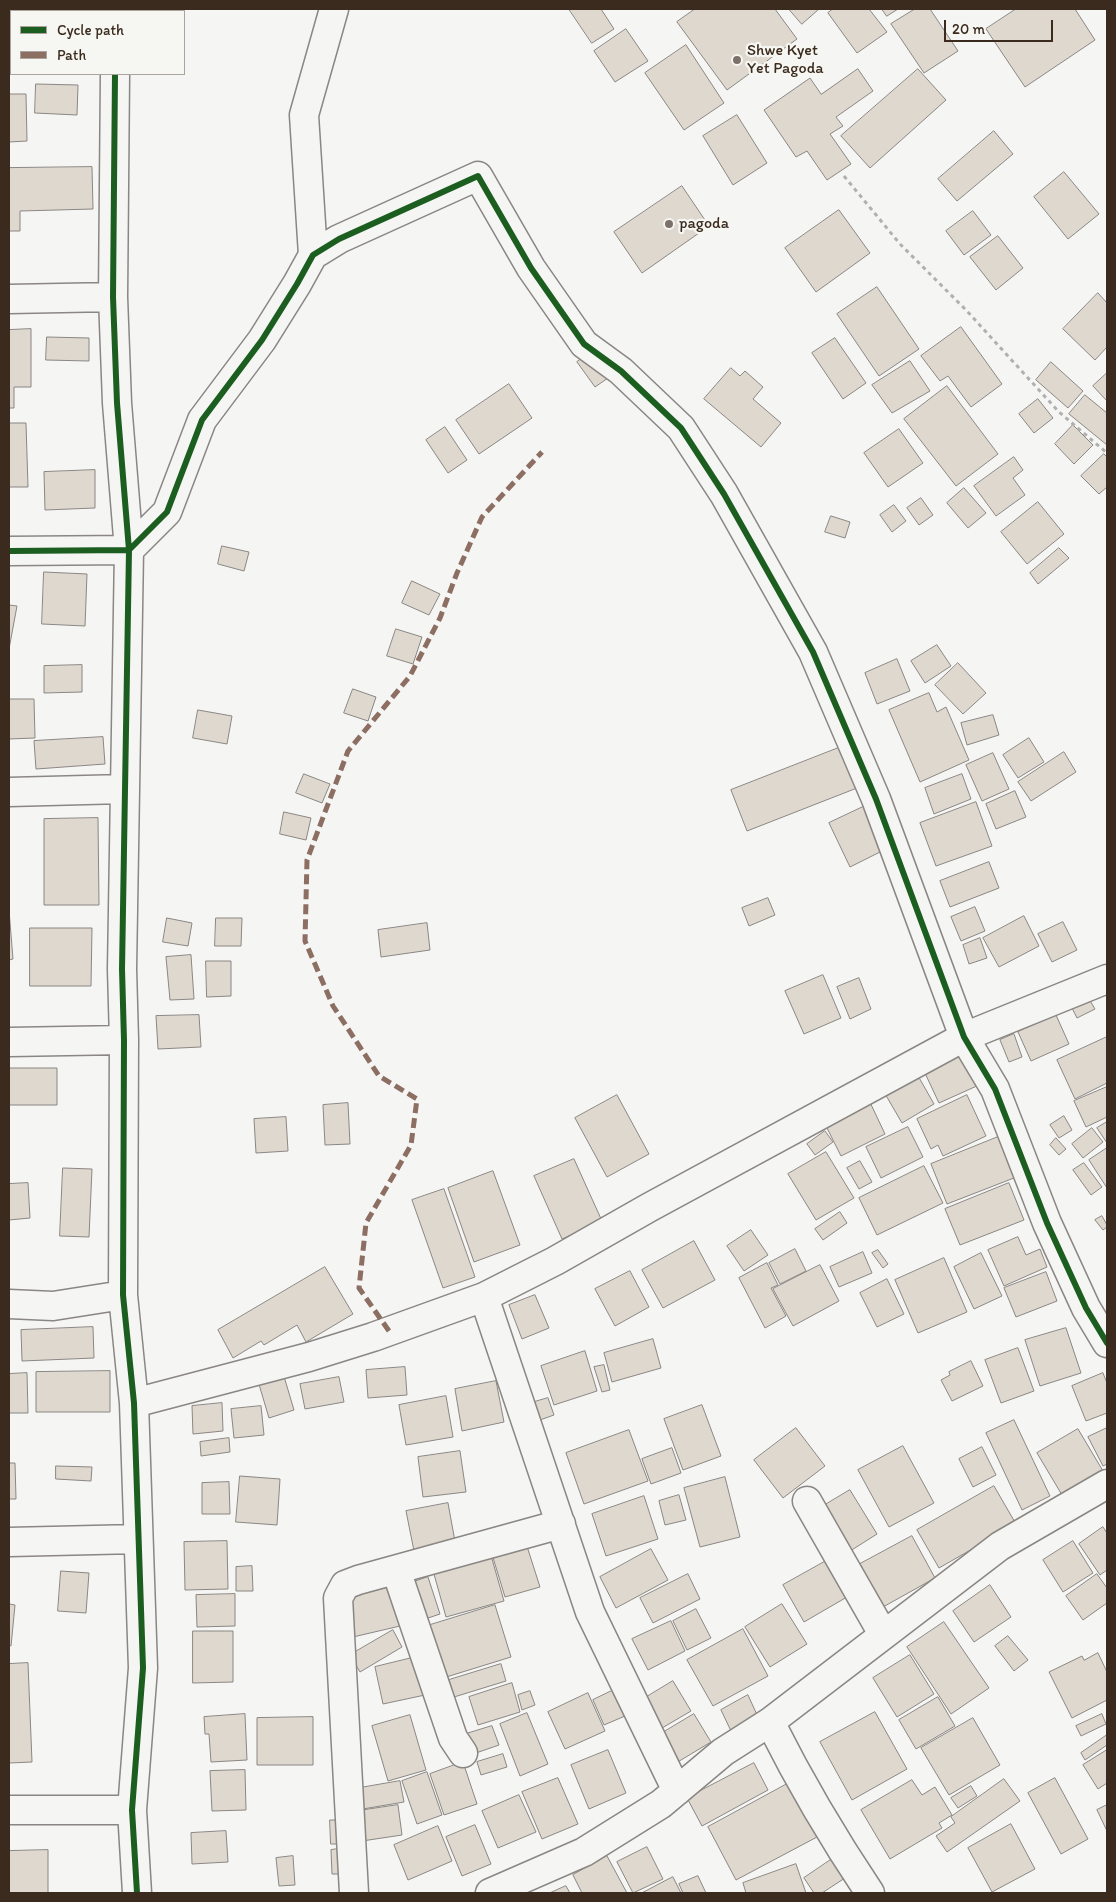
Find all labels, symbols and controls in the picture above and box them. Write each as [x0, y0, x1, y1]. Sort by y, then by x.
legend [10, 10, 185, 75]
scale bar [946, 10, 1055, 42]
text: 20 m [952, 20, 985, 38]
text: Cycle path [57, 21, 124, 39]
place label: Shwe Kyet Yet Pagoda [747, 41, 824, 79]
text: Path [57, 46, 86, 64]
marker: Shwe Kyet Yet Pagoda [731, 54, 743, 66]
place label: pagoda [679, 214, 729, 234]
marker: pagoda [663, 218, 675, 230]

